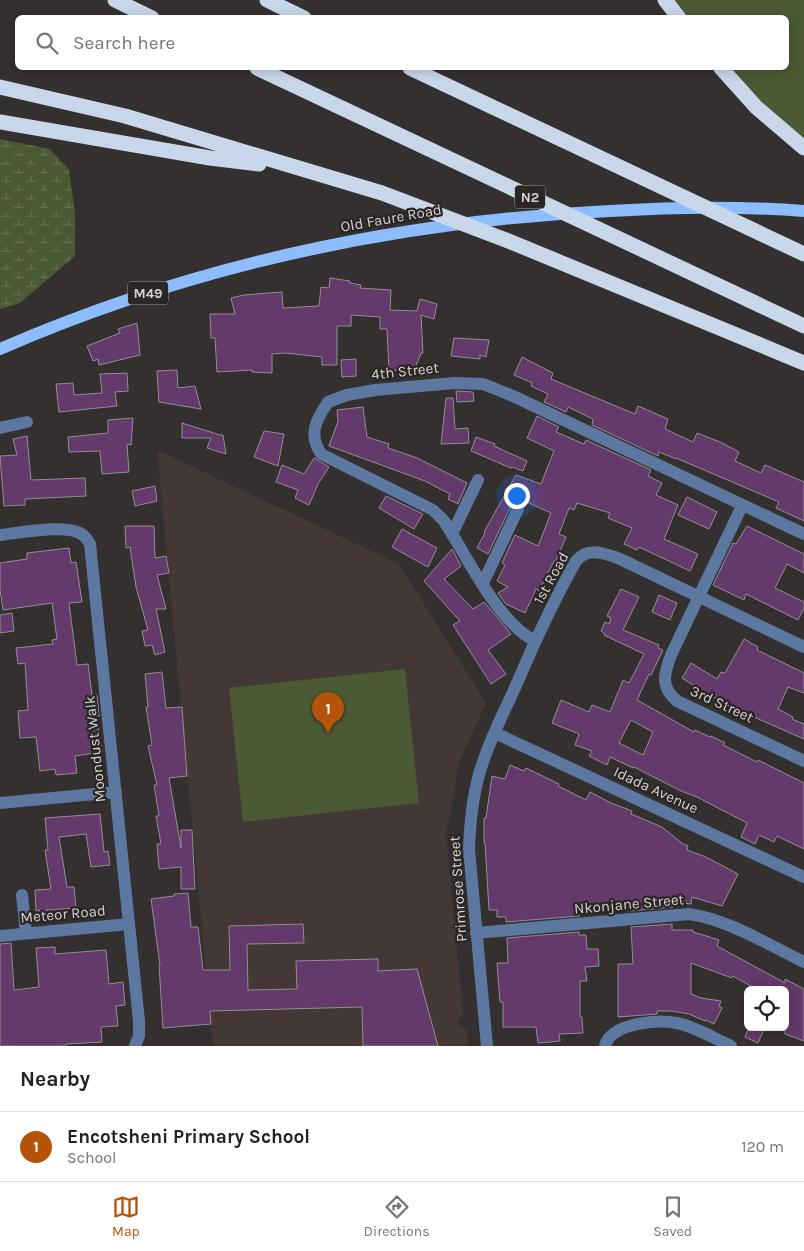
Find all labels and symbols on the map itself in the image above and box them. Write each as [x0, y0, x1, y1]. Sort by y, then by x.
road number: N2 [515, 186, 545, 208]
street label: Old Faure Road [339, 200, 443, 236]
road number: M49 [128, 282, 168, 304]
street label: 4th Street [370, 358, 440, 383]
your location [504, 483, 530, 509]
street label: 1st Road [529, 549, 573, 607]
street label: 3rd Street [687, 681, 757, 727]
pin: 1 [312, 692, 344, 733]
street label: Moondust Walk [80, 695, 110, 803]
street label: Idada Avenue [611, 763, 701, 817]
street label: Primrose Street [445, 835, 471, 943]
street label: Nkonjane Street [573, 890, 685, 918]
street label: Meteor Road [20, 901, 106, 927]

